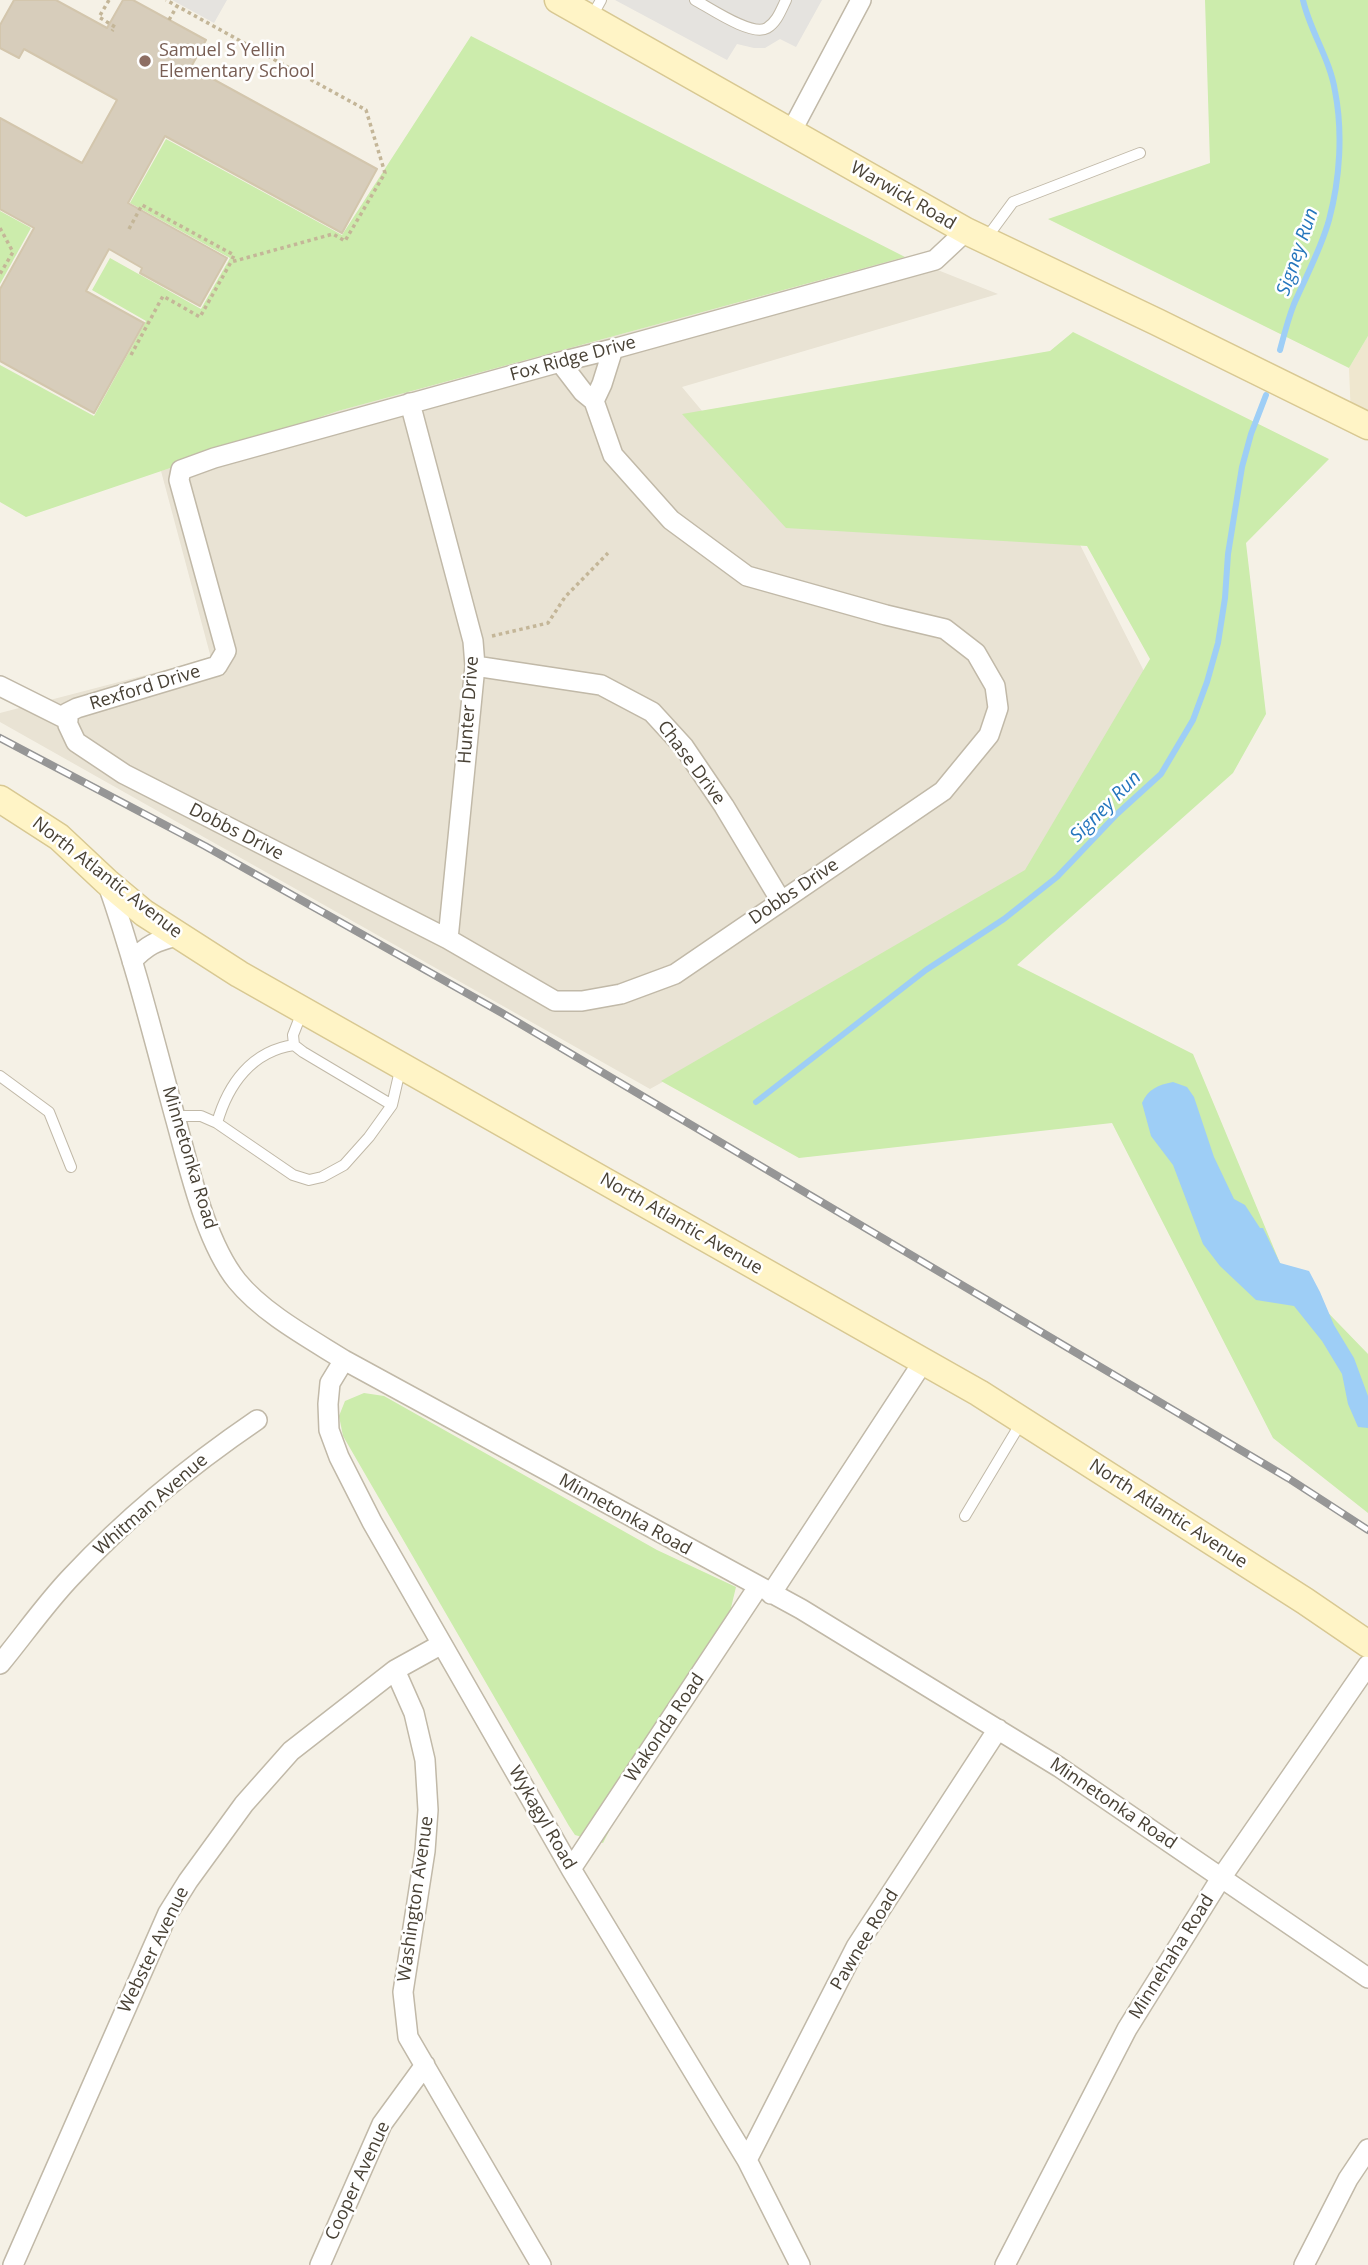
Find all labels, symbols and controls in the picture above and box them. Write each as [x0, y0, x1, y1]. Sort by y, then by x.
place label: Samuel S Yellin Elementary School [159, 40, 315, 82]
marker: Samuel S Yellin Elementary School [137, 53, 153, 69]
street label: Warwick Road [846, 157, 960, 235]
water label: Signey Run [1272, 205, 1324, 299]
street label: Fox Ridge Drive [508, 332, 638, 386]
street label: Hunter Drive [454, 655, 484, 765]
street label: Rexford Drive [87, 661, 203, 715]
street label: Chase Drive [652, 717, 730, 809]
water label: Signey Run [1066, 767, 1146, 847]
street label: Dobbs Drive [185, 799, 287, 865]
street label: North Atlantic Avenue [28, 813, 186, 943]
street label: Dobbs Drive [745, 854, 843, 930]
street label: Minnetonka Road [157, 1084, 221, 1232]
street label: North Atlantic Avenue [596, 1169, 766, 1279]
street label: Whitman Avenue [90, 1450, 212, 1560]
street label: North Atlantic Avenue [1085, 1455, 1251, 1573]
street label: Minnetonka Road [555, 1470, 695, 1560]
street label: Wakonda Road [621, 1669, 709, 1787]
street label: Minnetonka Road [1045, 1754, 1181, 1854]
street label: Wykagyl Road [504, 1762, 580, 1874]
street label: Washington Avenue [394, 1815, 438, 1983]
street label: Webster Avenue [114, 1883, 194, 2017]
street label: Pawnee Road [826, 1886, 904, 1994]
street label: Minnehaha Road [1125, 1891, 1219, 2023]
street label: Cooper Avenue [321, 2118, 395, 2244]

